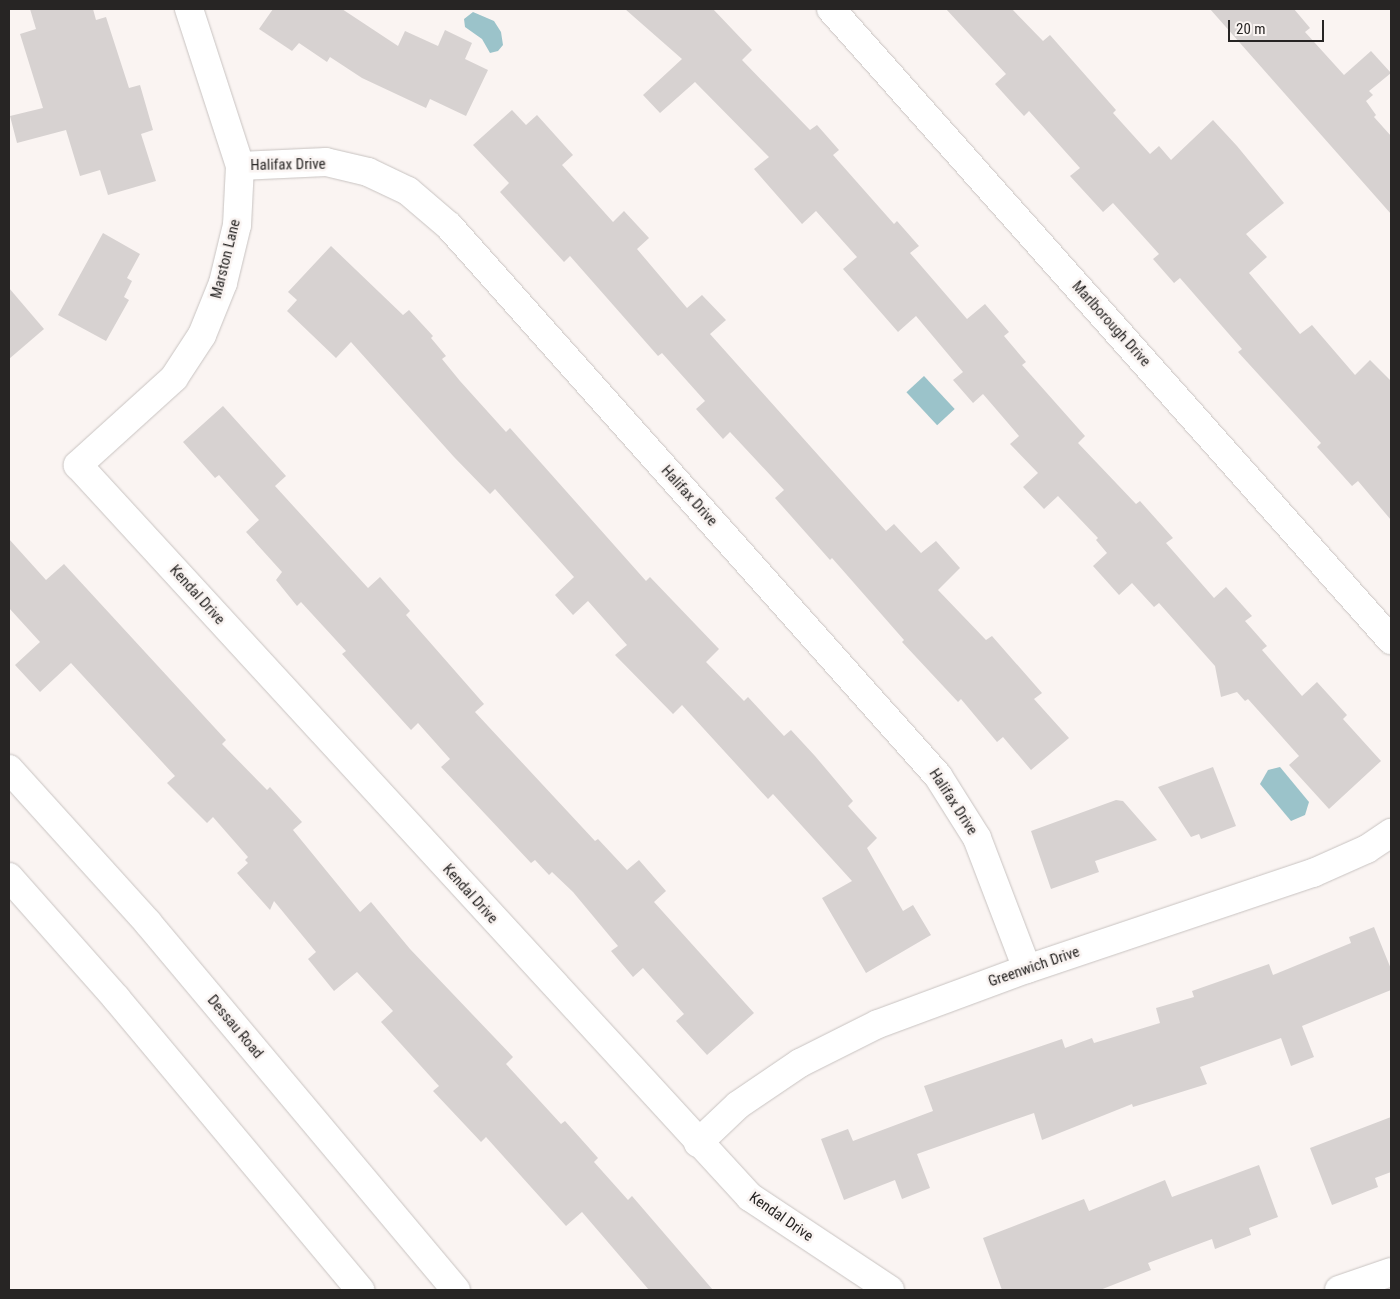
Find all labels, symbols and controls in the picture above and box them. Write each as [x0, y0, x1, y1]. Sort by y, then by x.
scale bar [1230, 10, 1326, 42]
text: 20 m [1236, 20, 1266, 38]
street label: Halifax Drive [250, 155, 326, 175]
street label: Marston Lane [207, 217, 245, 301]
street label: Marlborough Drive [1068, 278, 1154, 370]
street label: Halifax Drive [657, 462, 721, 530]
street label: Kendal Drive [166, 562, 228, 628]
street label: Halifax Drive [925, 766, 981, 838]
street label: Kendal Drive [439, 861, 501, 927]
street label: Greenwich Drive [986, 943, 1082, 991]
street label: Dessau Road [203, 992, 267, 1062]
street label: Kendal Drive [746, 1188, 816, 1246]

